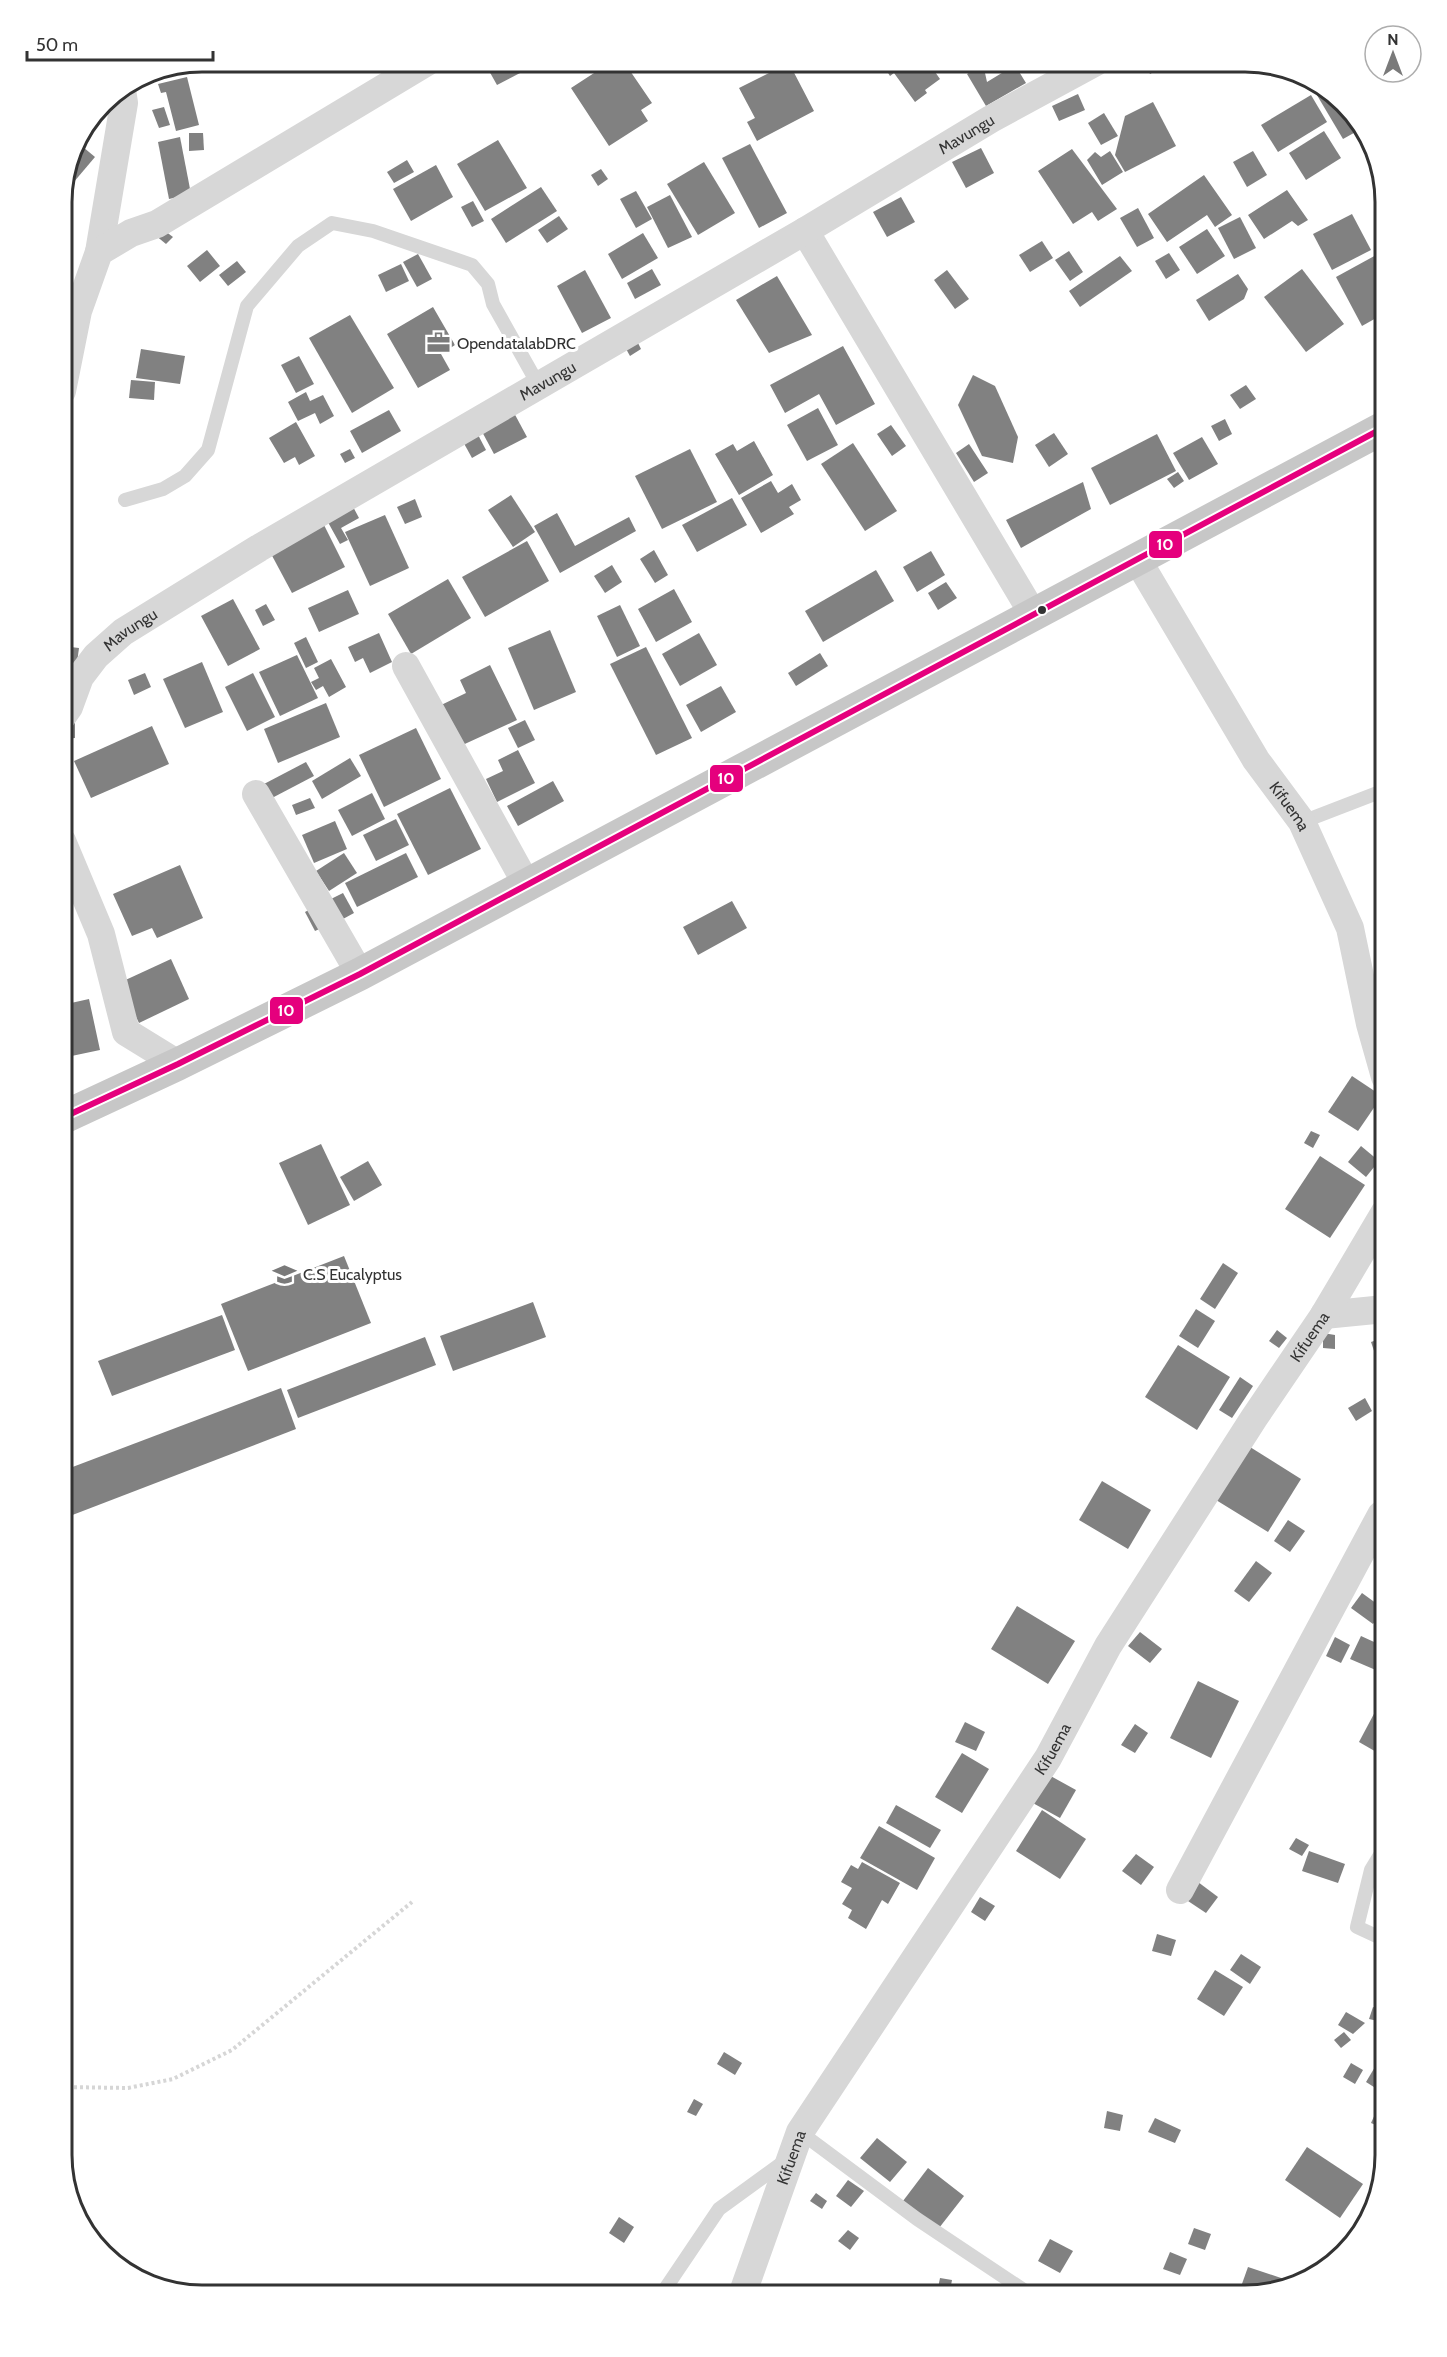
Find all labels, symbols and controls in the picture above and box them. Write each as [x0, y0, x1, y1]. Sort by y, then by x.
scale bar [27, 24, 213, 62]
north arrow [1363, 24, 1423, 84]
text: N [1387, 30, 1399, 49]
text: 50 m [36, 34, 78, 56]
street label: Mavungu [935, 110, 998, 158]
office icon: OpendatalabDRC [426, 330, 452, 356]
place label: OpendatalabDRC [457, 334, 576, 353]
street label: Mavungu [516, 357, 579, 405]
line badge: 10 [1148, 530, 1183, 559]
text: 10 [1156, 535, 1174, 554]
street label: Mavungu [99, 604, 161, 655]
unlabelled marker [1036, 604, 1048, 616]
line badge: 10 [709, 764, 744, 793]
text: 10 [717, 769, 735, 788]
street label: Kifuema [1265, 778, 1314, 834]
line badge: 10 [269, 996, 304, 1025]
text: 10 [277, 1001, 295, 1020]
school or university icon: C.S Eucalyptus [272, 1261, 298, 1287]
place label: C.S Eucalyptus [303, 1265, 402, 1284]
street label: Kifuema [1286, 1308, 1334, 1366]
street label: Kifuema [1031, 1720, 1075, 1779]
street label: Kifuema [773, 2128, 810, 2187]

